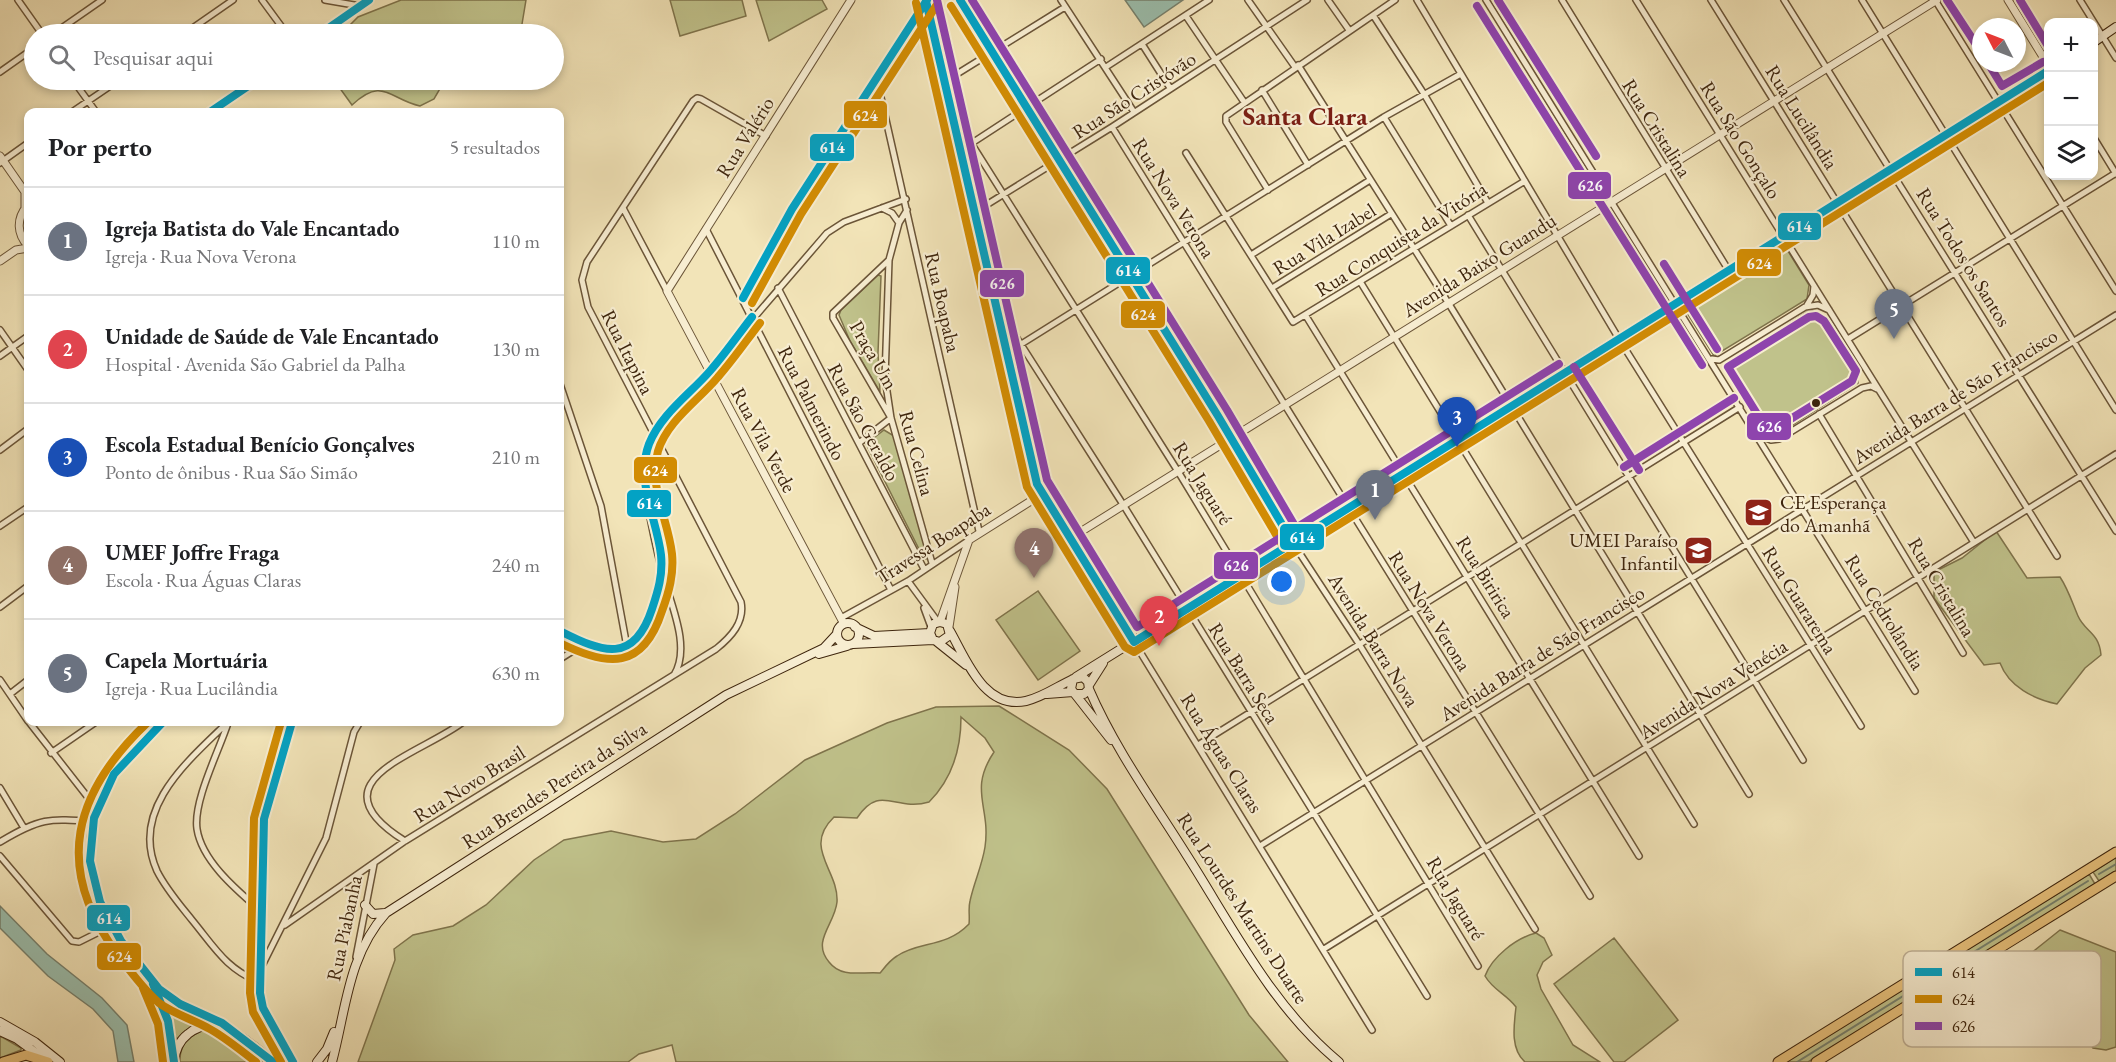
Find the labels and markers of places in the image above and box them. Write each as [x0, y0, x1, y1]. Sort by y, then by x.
pin: 5 [1874, 290, 1914, 339]
unlabelled marker [1810, 397, 1822, 409]
pin: 3 [1438, 398, 1476, 447]
pin: 1 [1356, 470, 1394, 520]
place label: CE Esperança do Amanhã [1780, 489, 1886, 538]
school or university icon: CE Esperança do Amanhã [1743, 497, 1775, 529]
place label: UMEI Paraíso Infantil [1569, 527, 1678, 576]
pin: 4 [1014, 528, 1054, 578]
school or university icon: UMEI Paraíso Infantil [1683, 535, 1715, 567]
pin: 2 [1140, 596, 1178, 646]

